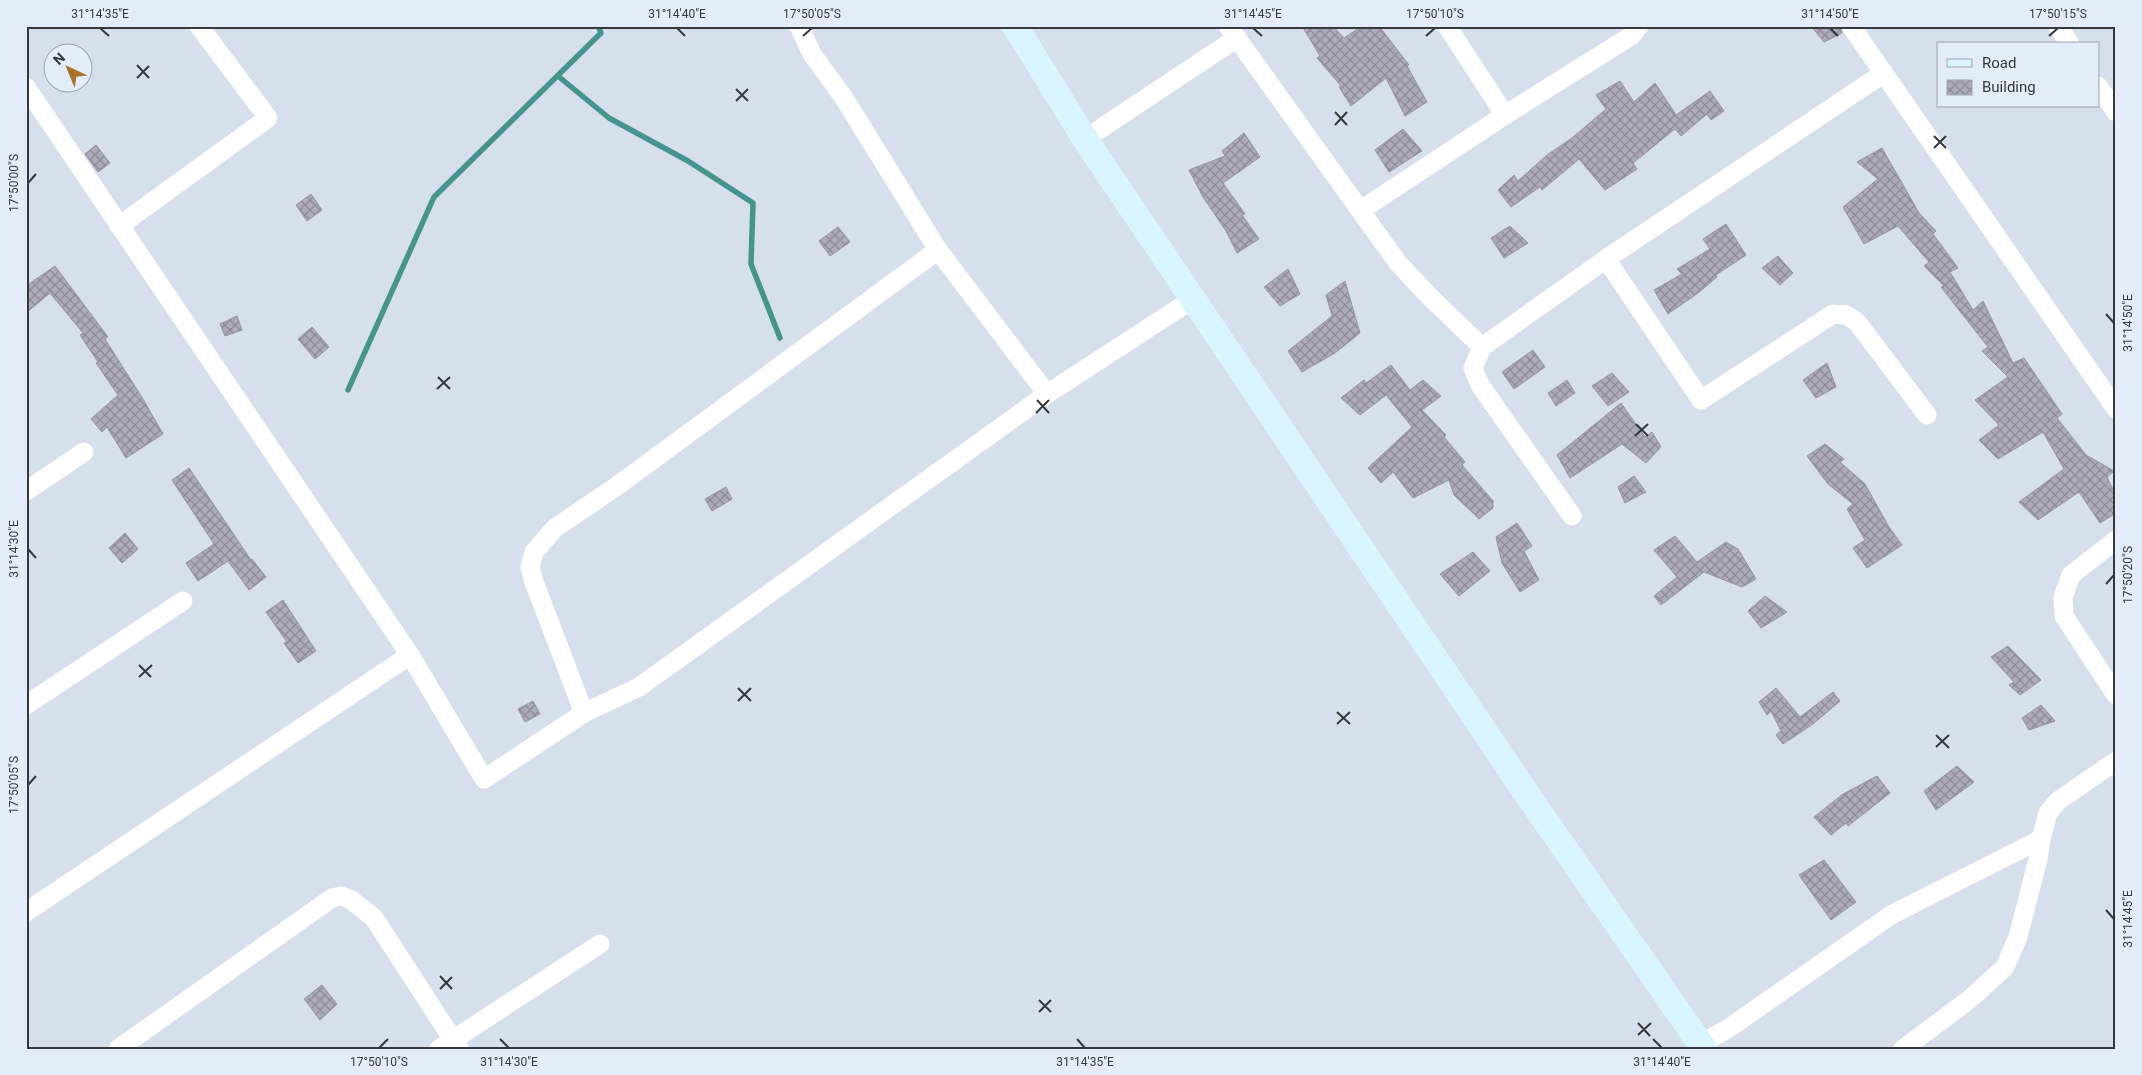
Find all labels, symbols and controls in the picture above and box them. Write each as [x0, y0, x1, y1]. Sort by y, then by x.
text: 31°14'35"E [71, 7, 129, 21]
text: 31°14'40"E [648, 7, 706, 21]
text: 17°50'05"S [783, 7, 841, 21]
text: 31°14'45"E [1224, 7, 1282, 21]
text: 17°50'10"S [1406, 7, 1464, 21]
text: 31°14'50"E [1801, 7, 1859, 21]
text: 17°50'15"S [2029, 7, 2087, 21]
north arrow [42, 42, 92, 92]
legend [1937, 42, 2100, 108]
text: N [50, 49, 68, 68]
text: Road [1982, 54, 2016, 72]
text: Building [1982, 78, 2036, 96]
text: 17°50'00"S [7, 154, 21, 212]
text: 31°14'50"E [2121, 294, 2135, 352]
text: 31°14'30"E [7, 520, 21, 578]
text: 17°50'20"S [2121, 546, 2135, 604]
text: 17°50'05"S [7, 756, 21, 814]
text: 31°14'45"E [2121, 890, 2135, 948]
text: 17°50'10"S [350, 1055, 408, 1069]
text: 31°14'30"E [480, 1055, 538, 1069]
text: 31°14'35"E [1056, 1055, 1114, 1069]
text: 31°14'40"E [1633, 1055, 1691, 1069]

